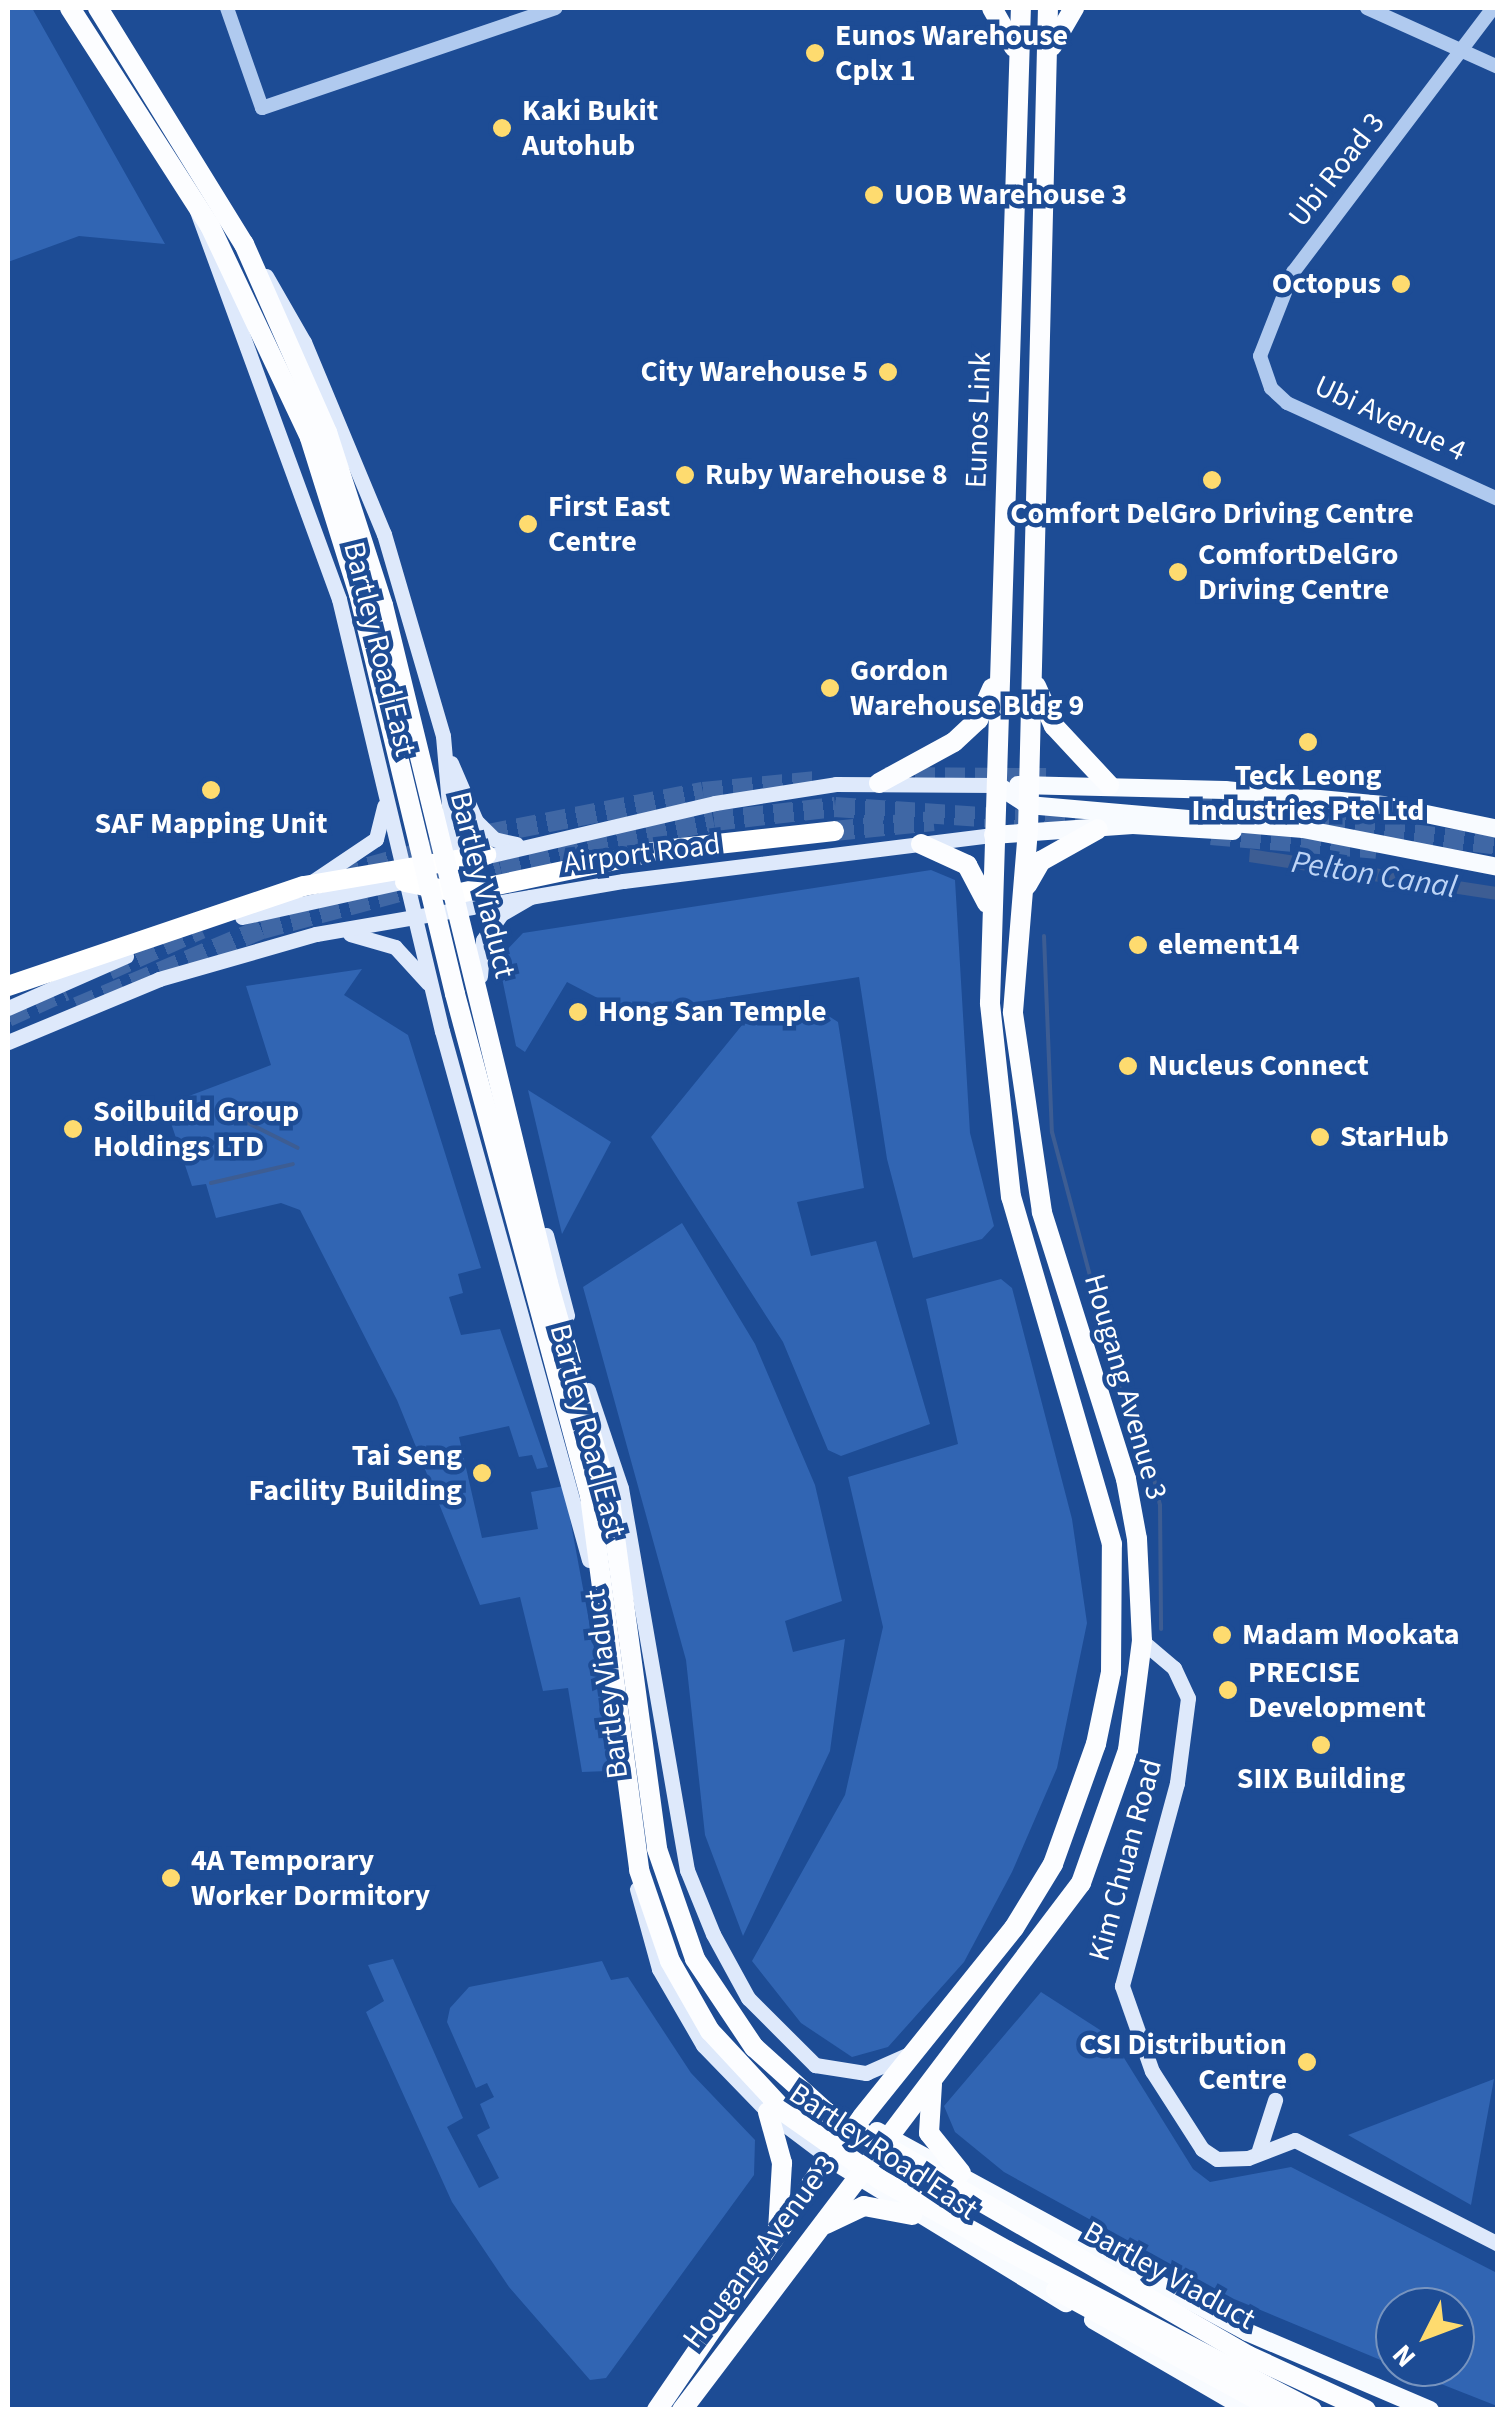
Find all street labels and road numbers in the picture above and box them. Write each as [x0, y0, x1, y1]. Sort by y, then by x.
street label: Ubi Road 3 [1281, 106, 1393, 234]
street label: Eunos Link [959, 351, 999, 489]
street label: Ubi Avenue 4 [1309, 368, 1471, 470]
street label: Bartley Road East [335, 538, 423, 760]
street label: Bartley Viaduct [441, 788, 523, 982]
street label: Airport Road [561, 827, 723, 881]
street label: Hougang Avenue 3 [1076, 1270, 1174, 1504]
street label: Bartley Road East [541, 1320, 633, 1542]
street label: Bartley Viaduct [578, 1587, 636, 1781]
street label: Kim Chuan Road [1082, 1755, 1170, 1965]
street label: Bartley Road East [782, 2076, 984, 2228]
street label: Hougang Avenue 3 [676, 2148, 844, 2356]
street label: Bartley Viaduct [1077, 2214, 1261, 2338]

